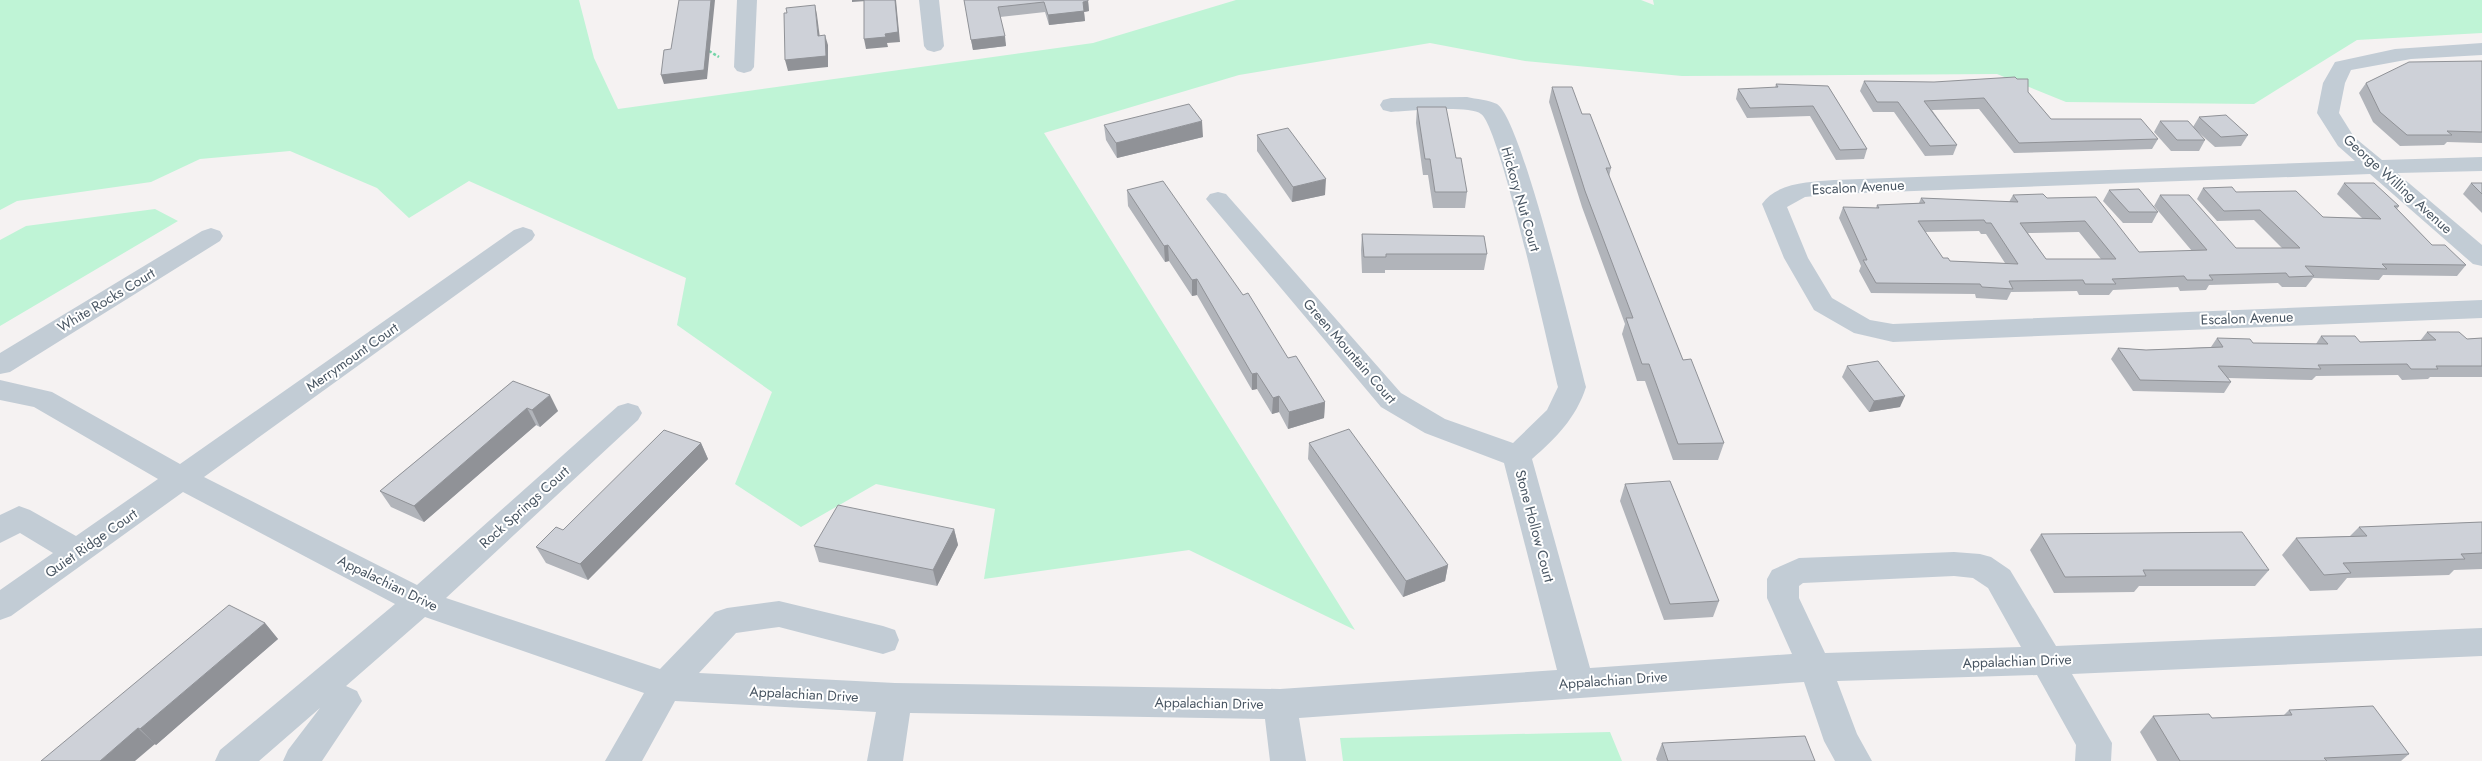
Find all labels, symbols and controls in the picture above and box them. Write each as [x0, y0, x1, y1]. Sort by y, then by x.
street label: George Willing Avenue [2339, 130, 2457, 238]
street label: Hickory Nut Court [1496, 144, 1546, 254]
street label: Escalon Avenue [1811, 175, 1905, 199]
street label: White Rocks Court [53, 263, 159, 337]
street label: Green Mountain Court [1299, 294, 1402, 408]
street label: Escalon Avenue [2200, 306, 2294, 330]
street label: Merrymount Court [302, 317, 403, 396]
street label: Rock Springs Court [475, 461, 574, 553]
street label: Stone Hollow Court [1510, 468, 1560, 585]
street label: Quiet Ridge Court [41, 503, 142, 582]
street label: Appalachian Drive [335, 550, 441, 616]
street label: Appalachian Drive [1962, 649, 2072, 673]
street label: Appalachian Drive [1558, 666, 1668, 694]
street label: Appalachian Drive [749, 681, 859, 707]
street label: Appalachian Drive [1154, 692, 1264, 714]

